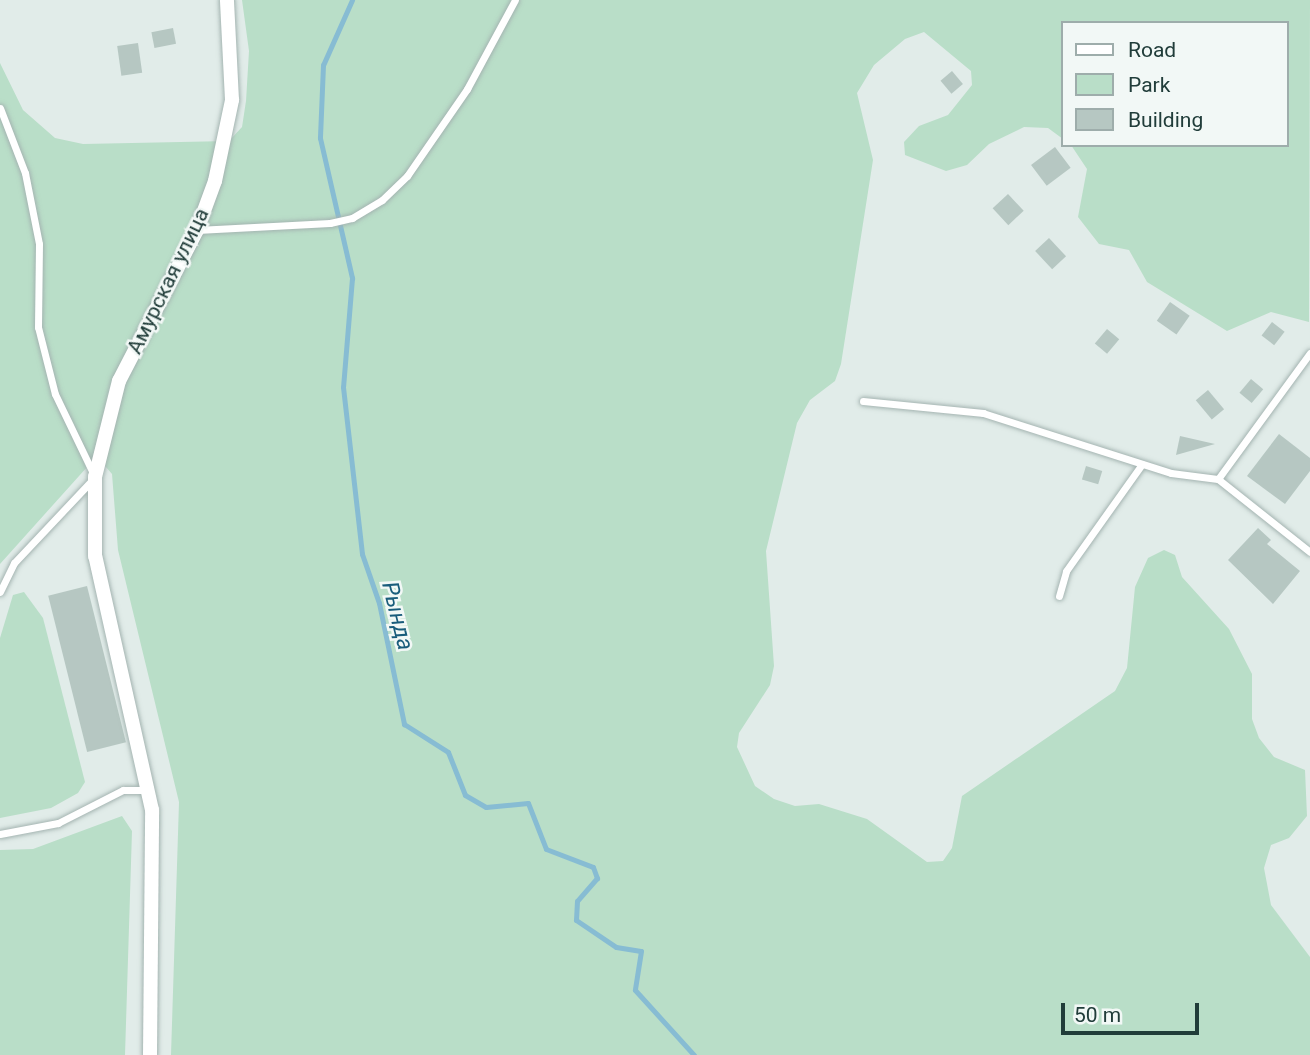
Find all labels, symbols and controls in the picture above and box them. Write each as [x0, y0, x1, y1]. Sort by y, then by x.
legend [1062, 21, 1289, 147]
text: Road [1128, 38, 1176, 62]
text: Park [1128, 73, 1170, 97]
text: Building [1128, 108, 1203, 132]
street label: Амурская улица [122, 204, 214, 358]
water label: Рында [375, 579, 419, 653]
scale bar [1065, 988, 1203, 1032]
text: 50 m [1074, 1003, 1121, 1027]

